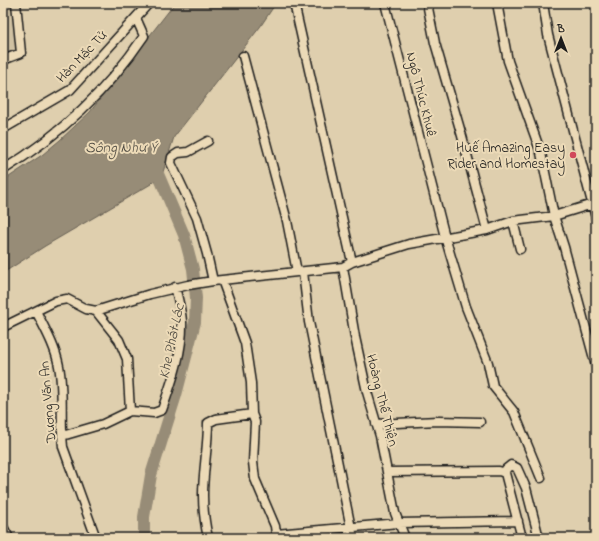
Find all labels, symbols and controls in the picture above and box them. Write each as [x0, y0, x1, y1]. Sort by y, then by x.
north arrow [541, 18, 581, 58]
text: B [556, 21, 565, 37]
street label: Hàn Mặc Tử [52, 26, 113, 88]
street label: Ngô Thúc Khuê [399, 50, 441, 140]
water label: Sông Như Ý [85, 137, 159, 160]
place label: Huế Amazing Easy Rider and Homestay [447, 138, 565, 176]
marker: Huế Amazing Easy Rider and Homestay [568, 150, 578, 160]
water label: Khe Phát Lác [153, 300, 191, 381]
street label: Hoàng Thế Thiện [359, 352, 403, 449]
street label: Dương Văn An [34, 360, 64, 445]

